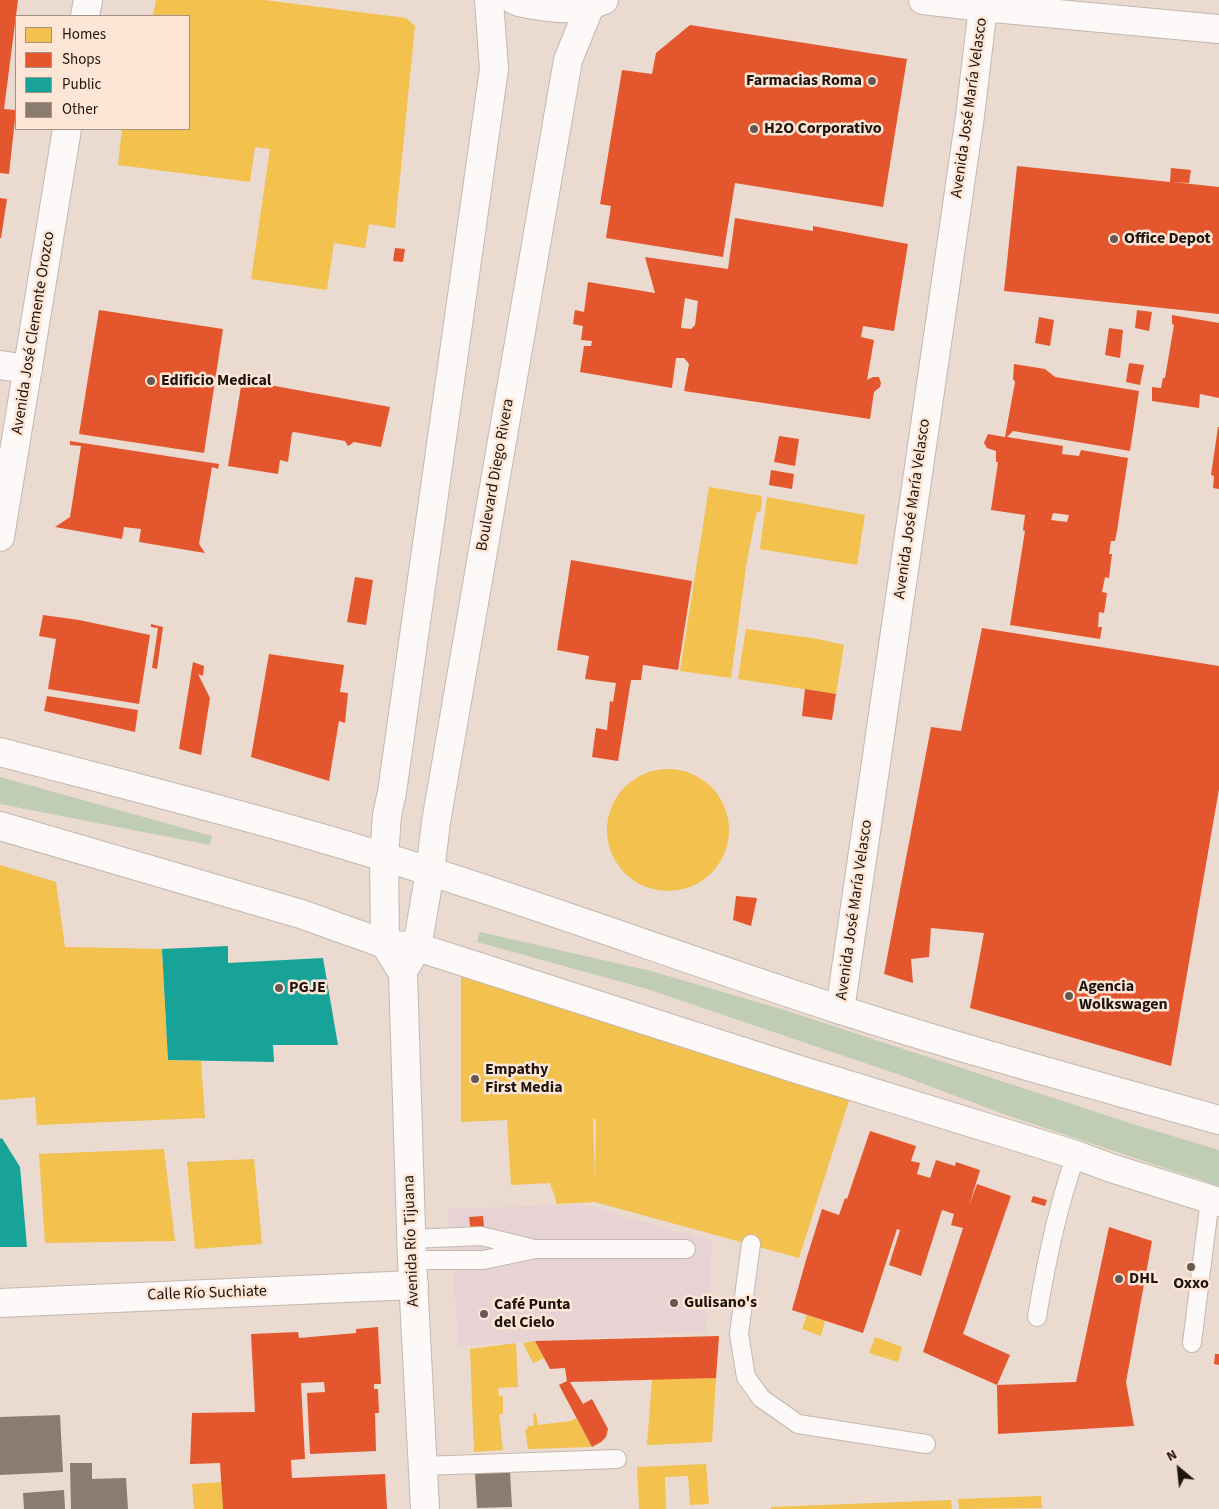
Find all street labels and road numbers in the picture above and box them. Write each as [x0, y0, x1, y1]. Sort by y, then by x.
street label: Avenida José María Velasco [948, 17, 992, 199]
street label: Avenida José Clemente Orozco [8, 230, 60, 436]
street label: Boulevard Diego Rivera [473, 397, 519, 553]
street label: Avenida José María Velasco [891, 418, 935, 600]
street label: Avenida José María Velasco [833, 819, 877, 1001]
street label: Avenida Río Tijuana [400, 1175, 424, 1307]
street label: Calle Río Suchiate [147, 1282, 267, 1306]

